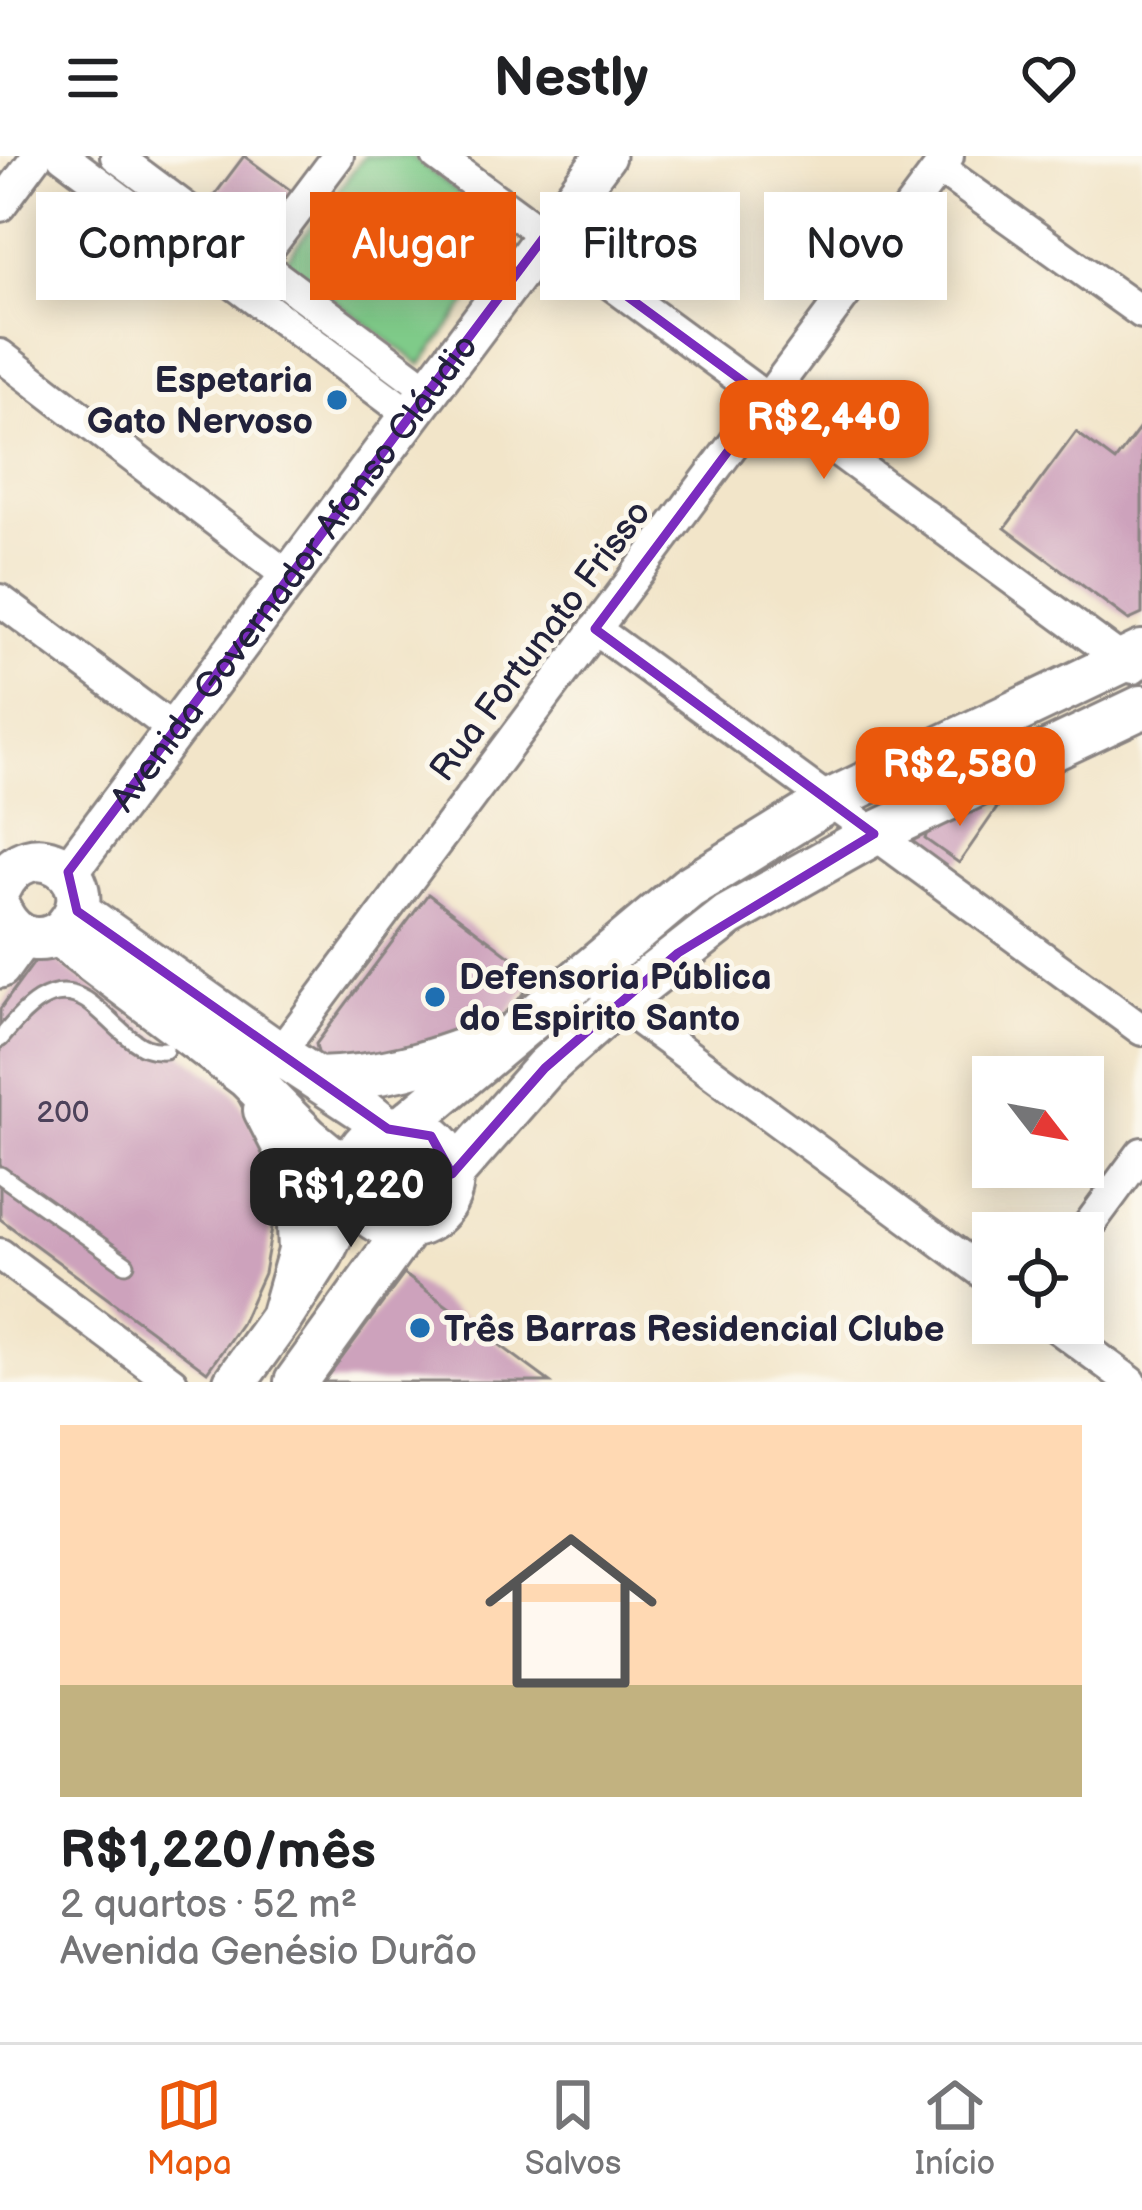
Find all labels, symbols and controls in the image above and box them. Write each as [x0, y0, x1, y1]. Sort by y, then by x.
icon: menu [60, 45, 126, 111]
icon: heart [1016, 45, 1082, 111]
text: Nestly [494, 46, 648, 111]
chip: Comprar [36, 192, 286, 300]
chip: Alugar [310, 192, 516, 300]
chip: Filtros [540, 192, 740, 300]
chip: Novo [764, 192, 947, 300]
street label: Avenida Governador Afonso Cláudio [102, 326, 488, 821]
place label: Espetaria Gato Nervoso [87, 360, 313, 444]
pin: R$2,440 [713, 380, 935, 482]
marker: Espetaria Gato Nervoso [324, 387, 350, 413]
text: R$2,440 [747, 395, 901, 442]
street label: Rua Fortunato Frisso [421, 493, 661, 790]
pin: R$2,580 [849, 727, 1071, 829]
text: R$2,580 [883, 742, 1037, 789]
place label: Defensoria Pública do Espirito Santo [459, 957, 772, 1041]
marker: Defensoria Pública do Espirito Santo [422, 984, 448, 1010]
north arrow [972, 1056, 1104, 1188]
map controls [972, 1056, 1104, 1344]
house number: 200 [37, 1095, 89, 1131]
pin: R$1,220 [240, 1148, 462, 1250]
text: R$1,220 [277, 1163, 425, 1210]
button: locate [972, 1212, 1104, 1344]
place label: Três Barras Residencial Clube [444, 1309, 945, 1352]
marker: Três Barras Residencial Clube [407, 1315, 433, 1341]
icon: home [463, 1503, 679, 1719]
text: R$1,220/mês [60, 1821, 376, 1882]
text: 2 quartos · 52 m² [60, 1882, 357, 1929]
text: Avenida Genésio Durão [60, 1929, 477, 1976]
tab: Mapa [147, 2072, 232, 2184]
tab: Salvos [525, 2072, 621, 2184]
tab: Início [915, 2072, 995, 2184]

